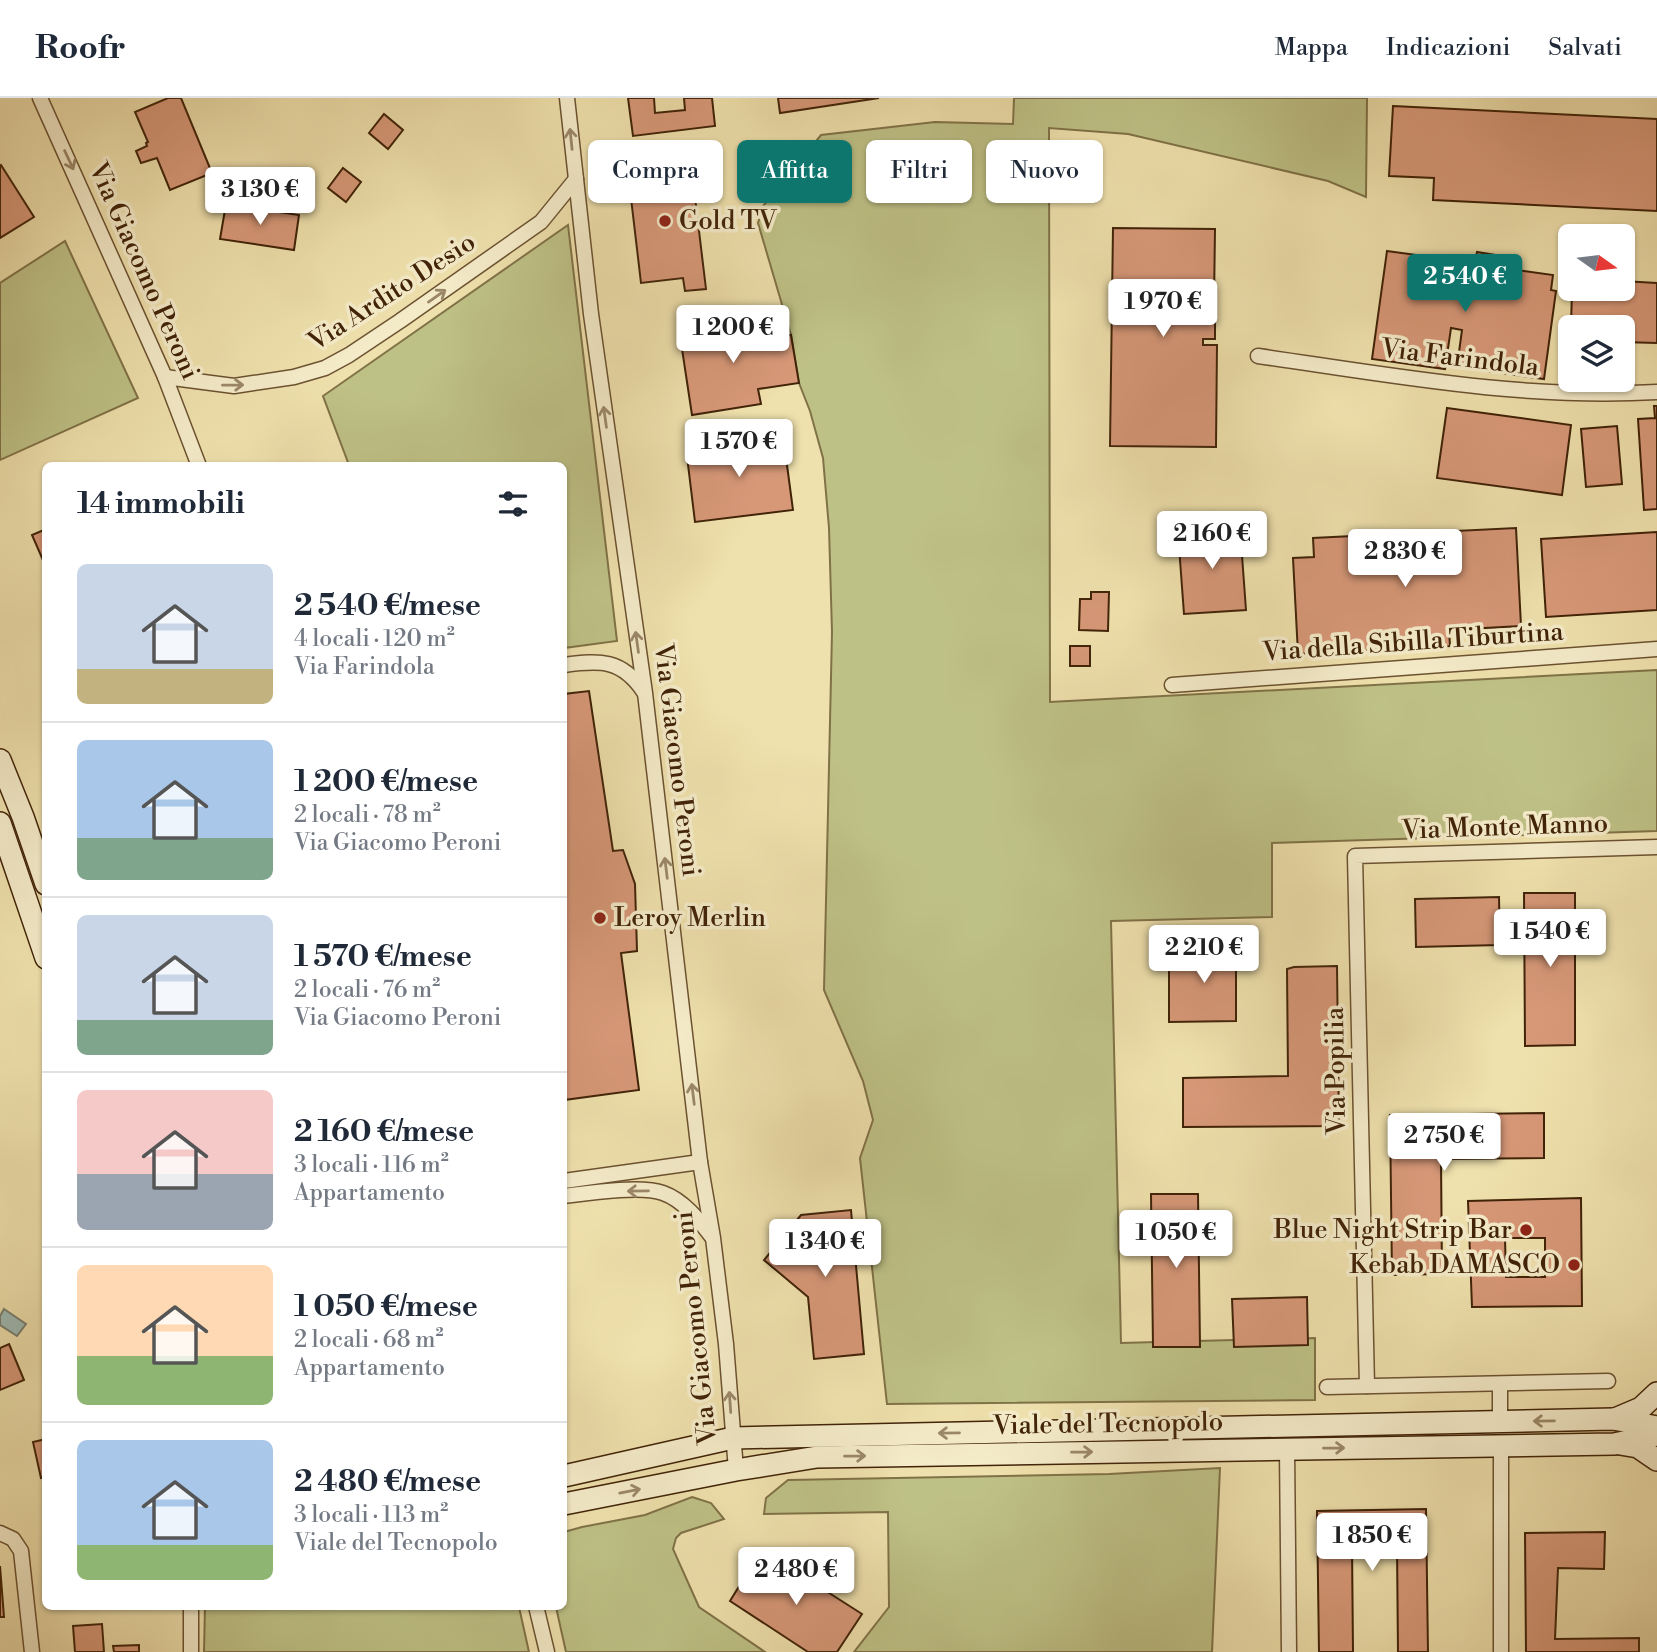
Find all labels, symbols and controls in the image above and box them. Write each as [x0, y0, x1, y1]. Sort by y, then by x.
text: Roofr [35, 28, 126, 69]
text: Mappa [1275, 33, 1348, 63]
text: Indicazioni [1386, 33, 1510, 63]
text: Salvati [1548, 33, 1622, 63]
one-way arrow [565, 128, 578, 150]
chip: Compra [588, 140, 723, 203]
chip: Affitta [737, 140, 852, 203]
chip: Filtri [866, 140, 972, 203]
chip: Nuovo [986, 140, 1103, 203]
one-way arrow [63, 149, 76, 170]
street label: Via Giacomo Peroni [81, 156, 206, 385]
pin: 3 130 € [195, 167, 325, 227]
text: 3 130 € [221, 176, 299, 204]
place label: Gold TV [679, 205, 777, 237]
marker: Gold TV [657, 213, 673, 229]
north arrow [1558, 224, 1634, 301]
map controls [1558, 224, 1635, 392]
street label: Via Ardito Desio [302, 226, 482, 358]
pin: 2 540 € [1400, 254, 1530, 314]
text: 2 540 € [1423, 263, 1507, 291]
pin: 1 970 € [1098, 280, 1228, 339]
text: 1 970 € [1124, 288, 1202, 316]
one-way arrow [427, 289, 446, 303]
pin: 1 200 € [668, 306, 798, 365]
text: 1 200 € [692, 314, 774, 342]
button: layers [1558, 315, 1635, 392]
street label: Via Farindola [1378, 332, 1542, 384]
one-way arrow [221, 378, 244, 392]
one-way arrow [599, 406, 612, 429]
pin: 1 570 € [674, 420, 804, 479]
text: 1 570 € [701, 428, 777, 456]
text: 14 immobili [77, 485, 245, 523]
icon: filters [494, 485, 532, 523]
pin: 2 160 € [1147, 512, 1277, 571]
text: 2 160 € [1173, 520, 1251, 548]
pin: 2 830 € [1340, 530, 1470, 589]
text: 2 830 € [1364, 538, 1446, 566]
text: 2 540 €/mese [294, 587, 481, 625]
icon: home [133, 592, 217, 676]
street label: Via della Sibilla Tiburtina [1260, 615, 1565, 669]
text: 4 locali · 120 m² [294, 625, 455, 653]
one-way arrow [631, 631, 644, 654]
street label: Via Giacomo Peroni [647, 641, 707, 878]
text: Via Farindola [294, 653, 435, 681]
text: 1 200 €/mese [294, 763, 478, 801]
icon: home [133, 768, 217, 852]
text: 2 locali · 78 m² [294, 801, 441, 829]
street label: Via Monte Manno [1400, 807, 1609, 847]
text: Via Giacomo Peroni [294, 829, 501, 857]
one-way arrow [659, 857, 672, 880]
place label: Leroy Merlin [614, 902, 766, 934]
marker: Leroy Merlin [592, 910, 608, 926]
pin: 1 540 € [1485, 910, 1615, 969]
text: 1 540 € [1510, 918, 1590, 946]
pin: 2 210 € [1139, 926, 1269, 985]
text: 2 210 € [1165, 934, 1243, 962]
text: 1 570 €/mese [294, 938, 472, 976]
icon: home [133, 943, 217, 1027]
text: 2 locali · 76 m² [294, 976, 440, 1004]
text: Via Giacomo Peroni [294, 1004, 501, 1032]
street label: Via Popilia [1319, 1006, 1353, 1136]
one-way arrow [687, 1083, 700, 1105]
text: 2 160 €/mese [294, 1113, 474, 1151]
pin: 2 750 € [1379, 1114, 1509, 1173]
icon: home [133, 1118, 217, 1202]
text: 2 750 € [1404, 1122, 1484, 1150]
text: 3 locali · 116 m² [294, 1151, 449, 1179]
text: Appartamento [294, 1179, 445, 1207]
one-way arrow [627, 1184, 650, 1198]
street label: Via Giacomo Peroni [668, 1210, 724, 1447]
pin: 1 050 € [1111, 1210, 1241, 1270]
place label: Blue Night Strip Bar [1273, 1214, 1512, 1246]
text: 1 050 € [1135, 1219, 1217, 1247]
pin: 1 340 € [760, 1220, 890, 1279]
marker: Blue Night Strip Bar [1518, 1222, 1534, 1238]
text: 1 340 € [785, 1228, 865, 1256]
place label: Kebab DAMASCO [1349, 1249, 1560, 1281]
marker: Kebab DAMASCO [1566, 1257, 1582, 1273]
text: 1 050 €/mese [294, 1288, 478, 1326]
icon: home [133, 1293, 217, 1377]
text: 2 locali · 68 m² [294, 1326, 444, 1354]
text: Appartamento [294, 1354, 445, 1382]
one-way arrow [723, 1391, 736, 1414]
street label: Viale del Tecnopolo [992, 1406, 1223, 1442]
one-way arrow [1533, 1414, 1556, 1427]
one-way arrow [938, 1426, 961, 1440]
one-way arrow [1322, 1441, 1345, 1455]
one-way arrow [1070, 1446, 1093, 1459]
one-way arrow [843, 1449, 866, 1463]
text: 2 480 €/mese [294, 1463, 481, 1501]
icon: home [133, 1468, 217, 1552]
one-way arrow [618, 1484, 641, 1497]
text: 3 locali · 113 m² [294, 1501, 448, 1529]
pin: 1 850 € [1307, 1514, 1437, 1573]
text: 1 850 € [1332, 1522, 1412, 1550]
text: Viale del Tecnopolo [294, 1529, 498, 1557]
pin: 2 480 € [731, 1548, 861, 1607]
text: 2 480 € [754, 1556, 838, 1584]

